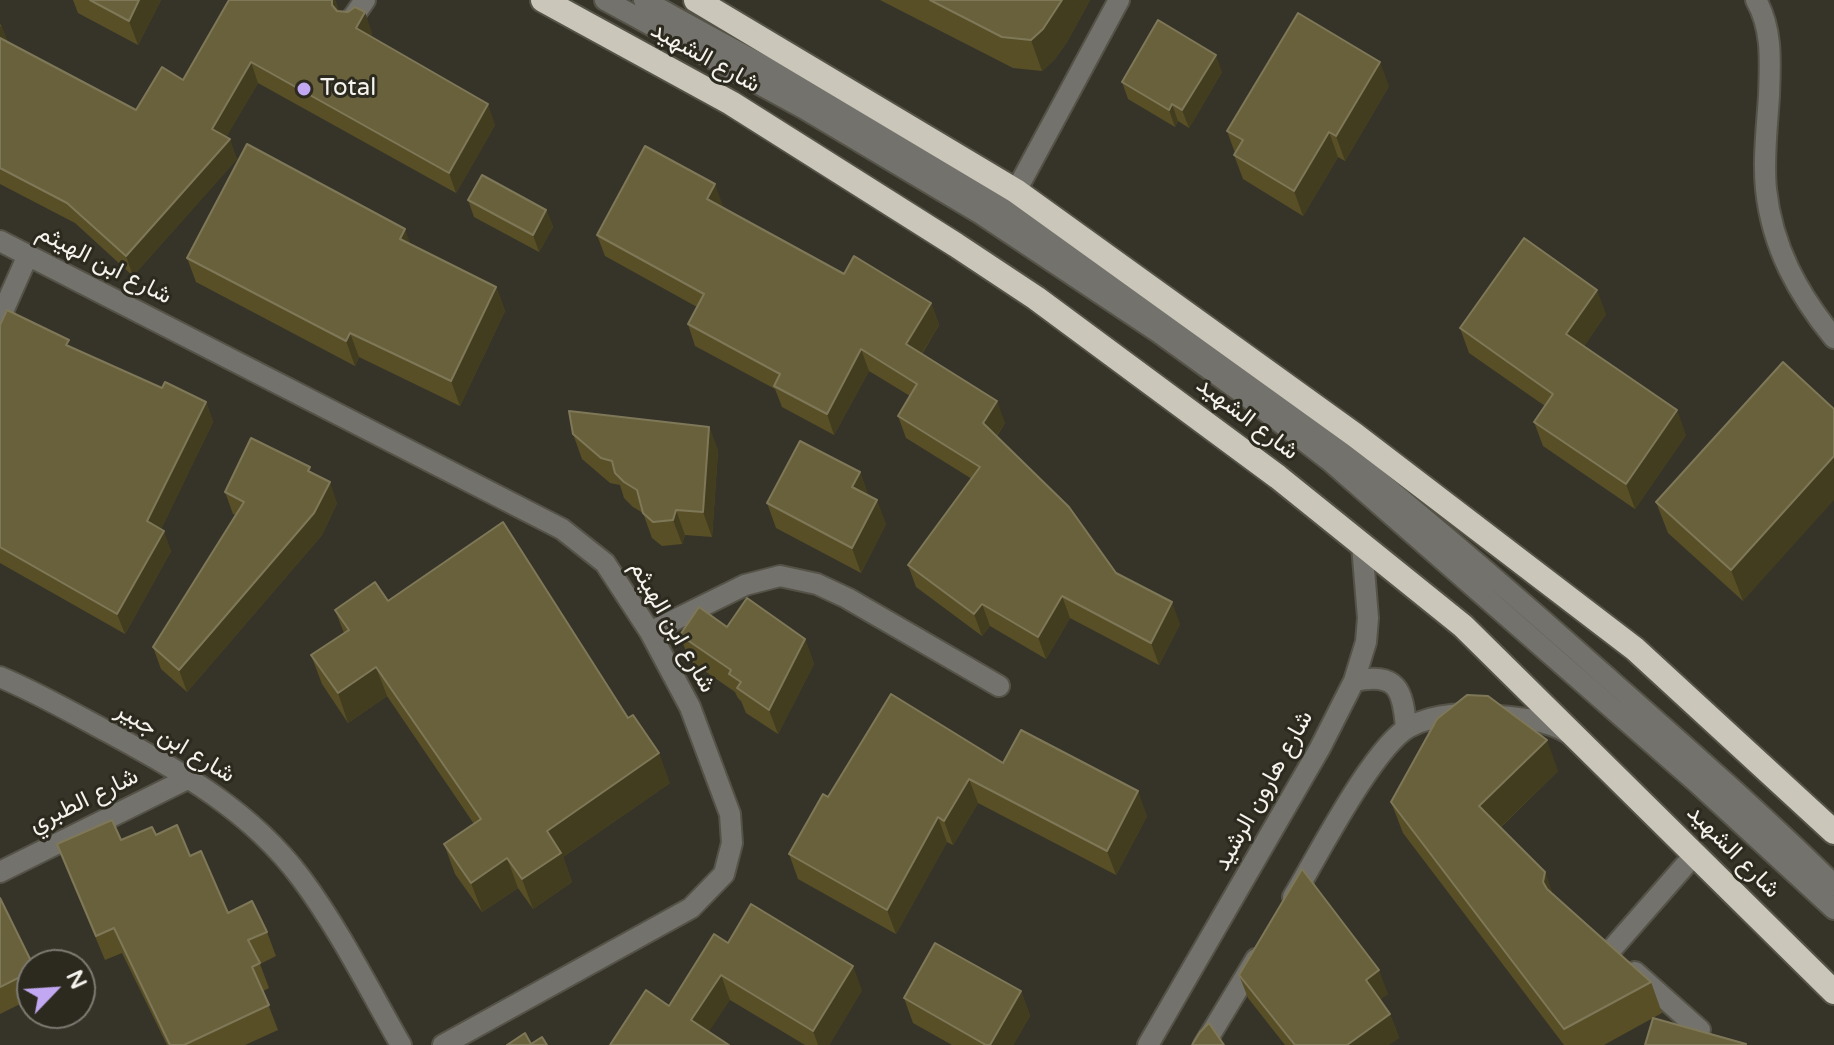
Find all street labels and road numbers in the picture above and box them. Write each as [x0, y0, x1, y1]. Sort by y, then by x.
street label: شارع الشهيد [645, 16, 765, 100]
street label: شارع ابن الهيثم [32, 219, 176, 311]
street label: شارع الشهيد [1190, 371, 1304, 467]
street label: شارع ابن الهيثم [623, 556, 721, 698]
street label: شارع ابن جبير [110, 696, 240, 790]
street label: شارع هارون الرشيد [1208, 706, 1320, 876]
street label: شارع الطبري [25, 762, 143, 840]
street label: شارع الشهيد [1680, 799, 1786, 905]

